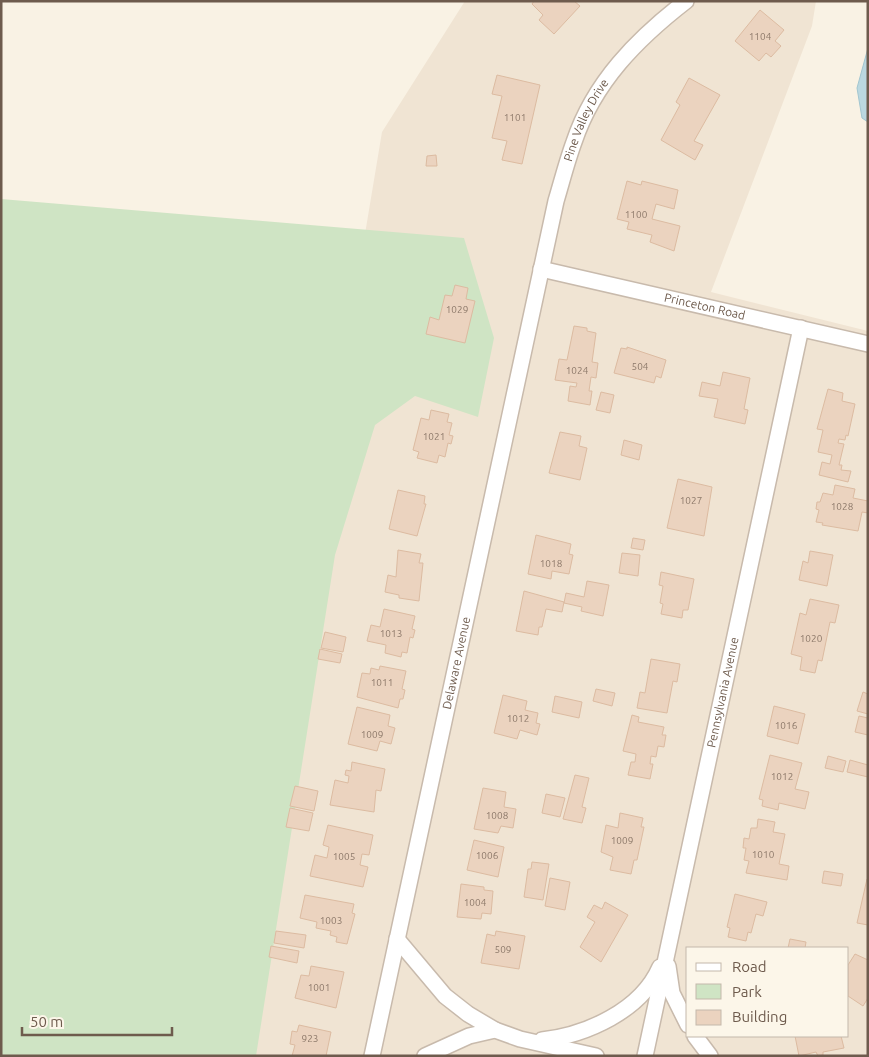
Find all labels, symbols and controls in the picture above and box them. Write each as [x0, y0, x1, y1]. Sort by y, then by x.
house number: 1104 [749, 31, 772, 42]
street label: Pine Valley Drive [561, 76, 611, 163]
house number: 1101 [504, 112, 526, 123]
house number: 1100 [625, 209, 648, 220]
street label: Princeton Road [663, 290, 747, 322]
house number: 1029 [446, 304, 468, 315]
house number: 504 [632, 361, 649, 372]
house number: 1024 [566, 365, 589, 376]
house number: 1021 [423, 431, 445, 442]
house number: 1027 [680, 495, 702, 506]
house number: 1028 [831, 501, 854, 512]
house number: 1018 [540, 558, 563, 569]
street label: Delaware Avenue [440, 615, 472, 710]
house number: 1013 [380, 628, 402, 639]
house number: 1020 [800, 633, 823, 644]
street label: Pennsylvania Avenue [704, 636, 741, 749]
house number: 1011 [371, 677, 393, 688]
house number: 1012 [507, 713, 529, 724]
house number: 1016 [775, 720, 798, 731]
house number: 1009 [361, 729, 383, 740]
house number: 1012 [771, 771, 793, 782]
house number: 1008 [486, 810, 509, 821]
house number: 1009 [611, 835, 633, 846]
house number: 1010 [752, 849, 775, 860]
house number: 1006 [476, 850, 499, 861]
house number: 1005 [333, 851, 355, 862]
house number: 1004 [464, 897, 487, 908]
house number: 1003 [320, 915, 342, 926]
house number: 509 [495, 944, 511, 955]
legend [686, 947, 849, 1037]
text: Road [732, 958, 767, 975]
house number: 1001 [308, 982, 330, 993]
text: Park [732, 983, 762, 1000]
scale bar [22, 1004, 172, 1036]
text: Building [732, 1008, 787, 1025]
text: 50 m [30, 1013, 63, 1030]
house number: 923 [302, 1033, 318, 1044]

